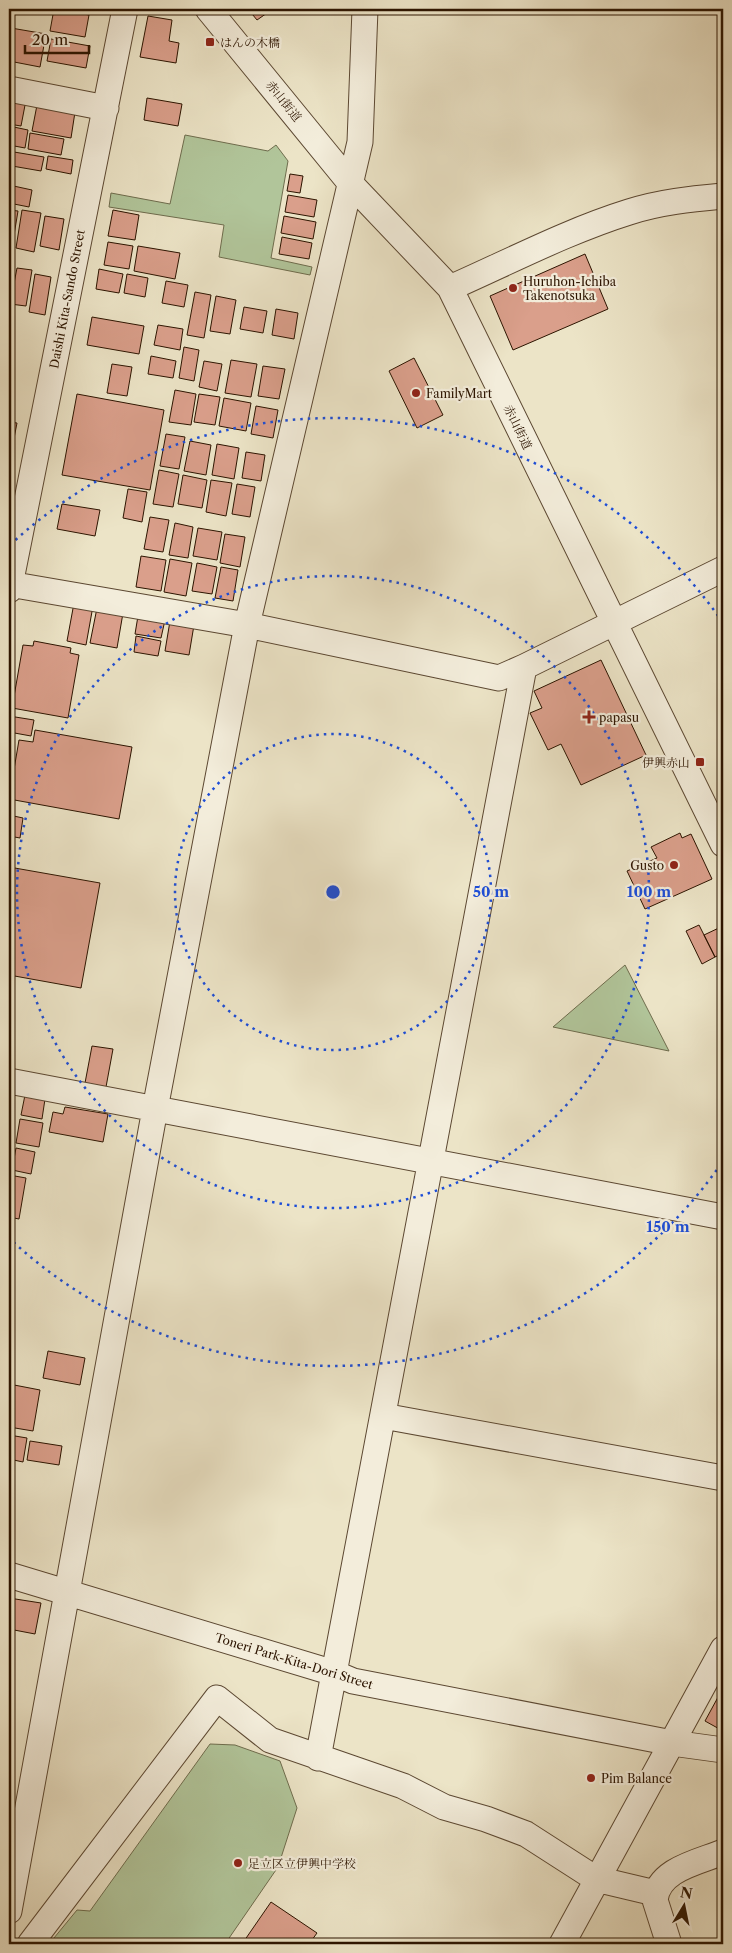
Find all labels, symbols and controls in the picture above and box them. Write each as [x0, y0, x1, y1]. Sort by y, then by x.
scale bar [25, 22, 89, 54]
text: 20 m [32, 30, 68, 49]
place label: はんの木橋 [220, 35, 280, 50]
marker: はんの木橋 [204, 36, 216, 48]
street label: 赤山街道 [263, 78, 305, 124]
street label: Daishi Kita-Sando Street [46, 228, 88, 370]
place label: Huruhon-Ichiba Takenotsuka [523, 274, 617, 303]
marker: Huruhon-Ichiba Takenotsuka [507, 282, 519, 294]
place label: FamilyMart [426, 386, 493, 401]
marker: FamilyMart [410, 387, 422, 399]
street label: 赤山街道 [501, 402, 535, 452]
place label: papasu [599, 710, 640, 725]
marker: papasu [583, 711, 595, 723]
place label: 伊興赤山 [642, 755, 690, 770]
marker: 伊興赤山 [694, 756, 706, 768]
place label: Gusto [630, 858, 664, 873]
marker: Gusto [668, 859, 680, 871]
text: 50 m [473, 882, 509, 901]
text: 100 m [627, 882, 671, 901]
centre of rings [324, 883, 342, 901]
text: 150 m [646, 1217, 690, 1236]
street label: Toneri Park-Kita-Dori Street [213, 1630, 375, 1692]
place label: Pim Balance [601, 1771, 672, 1786]
marker: Pim Balance [585, 1772, 597, 1784]
place label: 足立区立伊興中学校 [248, 1856, 356, 1871]
marker: 足立区立伊興中学校 [232, 1857, 244, 1869]
north arrow [660, 1880, 710, 1930]
text: N [679, 1883, 694, 1903]

